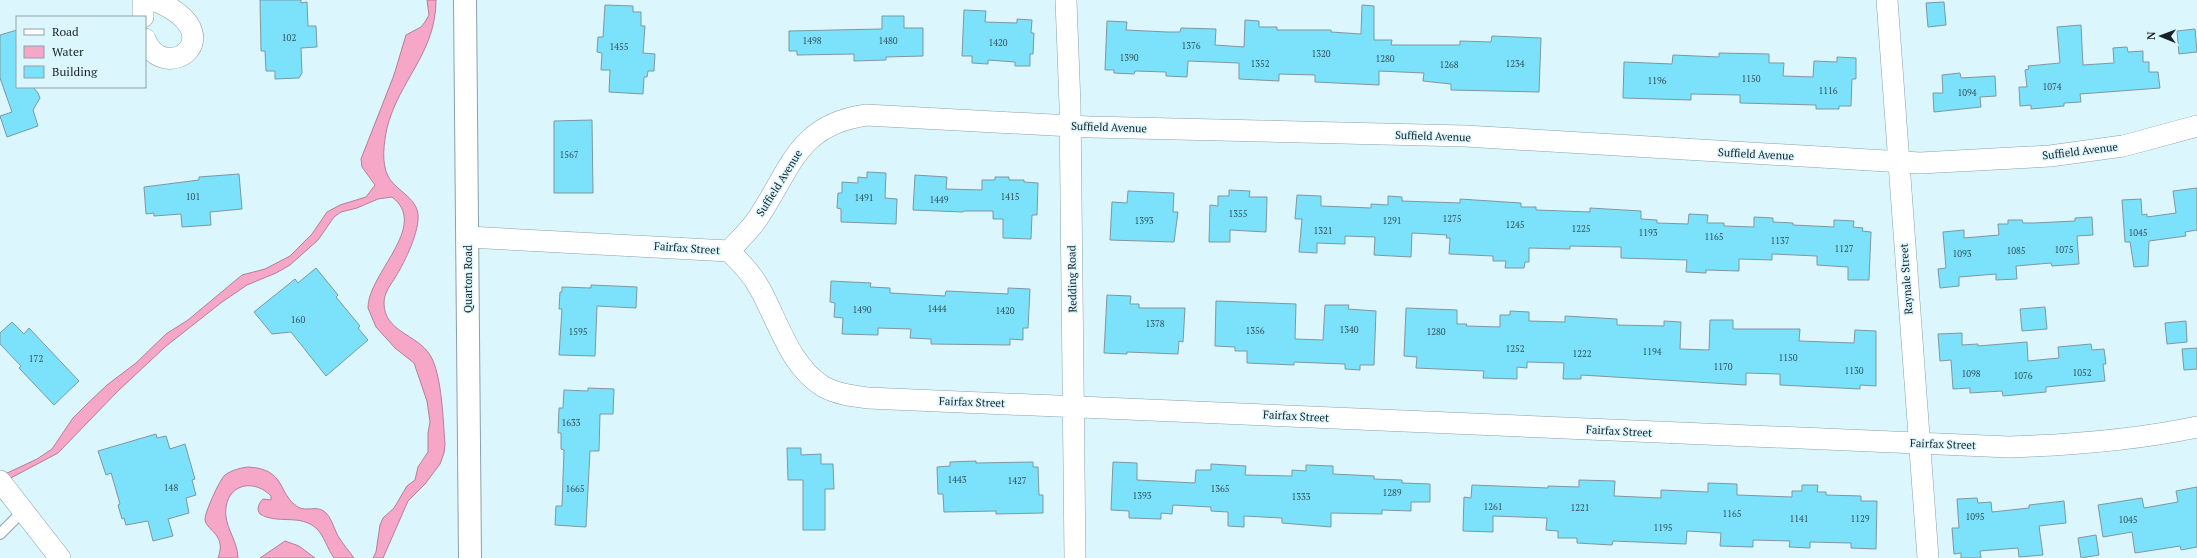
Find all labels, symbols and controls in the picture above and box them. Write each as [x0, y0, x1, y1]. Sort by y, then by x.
legend [16, 16, 146, 88]
north arrow [2141, 16, 2181, 56]
text: Road [52, 24, 79, 39]
text: N [2144, 31, 2158, 40]
house number: 102 [282, 32, 296, 44]
house number: 1498 [802, 35, 822, 47]
house number: 1480 [878, 35, 898, 47]
house number: 1420 [988, 37, 1008, 49]
house number: 1376 [1181, 40, 1201, 52]
house number: 1455 [609, 41, 629, 53]
text: Water [52, 44, 84, 59]
house number: 1320 [1311, 48, 1331, 60]
house number: 1390 [1119, 52, 1139, 64]
house number: 1280 [1375, 53, 1395, 65]
house number: 1352 [1250, 58, 1270, 70]
house number: 1234 [1505, 58, 1525, 70]
house number: 1268 [1439, 59, 1459, 71]
text: Building [52, 64, 98, 79]
house number: 1150 [1741, 73, 1761, 85]
house number: 1196 [1647, 75, 1667, 87]
house number: 1074 [2042, 81, 2062, 93]
house number: 1116 [1818, 85, 1838, 97]
house number: 1094 [1957, 87, 1977, 99]
street label: Suffield Avenue [1071, 119, 1148, 135]
street label: Suffield Avenue [1395, 128, 1472, 144]
street label: Suffield Avenue [2041, 139, 2119, 163]
street label: Suffield Avenue [1718, 145, 1795, 163]
street label: Suffield Avenue [753, 147, 805, 219]
house number: 1567 [559, 149, 579, 161]
house number: 101 [186, 191, 200, 203]
house number: 1415 [1000, 191, 1020, 203]
house number: 1491 [854, 192, 874, 204]
house number: 1449 [929, 194, 949, 206]
house number: 1355 [1228, 208, 1248, 220]
house number: 1275 [1442, 213, 1462, 225]
house number: 1393 [1134, 215, 1154, 227]
house number: 1291 [1382, 215, 1402, 227]
house number: 1245 [1505, 219, 1525, 231]
house number: 1225 [1571, 223, 1591, 235]
house number: 1321 [1313, 225, 1333, 237]
house number: 1193 [1638, 227, 1658, 239]
house number: 1045 [2128, 227, 2148, 239]
house number: 1165 [1704, 231, 1724, 243]
house number: 1137 [1770, 235, 1790, 247]
street label: Fairfax Street [654, 239, 720, 257]
house number: 1127 [1834, 243, 1854, 255]
street label: Raynale Street [1897, 243, 1915, 315]
house number: 1075 [2054, 244, 2074, 256]
street label: Quarton Road [461, 245, 475, 313]
street label: Redding Road [1064, 245, 1080, 313]
house number: 1085 [2006, 245, 2026, 257]
house number: 1093 [1952, 248, 1972, 260]
house number: 1444 [927, 303, 947, 315]
house number: 1490 [852, 304, 872, 316]
house number: 1420 [995, 305, 1015, 317]
house number: 160 [291, 314, 305, 326]
house number: 1378 [1145, 318, 1165, 330]
house number: 1340 [1339, 324, 1359, 336]
house number: 1356 [1245, 325, 1265, 337]
house number: 1595 [568, 326, 588, 338]
house number: 1280 [1426, 326, 1446, 338]
house number: 1252 [1505, 343, 1525, 355]
house number: 1194 [1642, 346, 1662, 358]
house number: 1222 [1572, 348, 1592, 360]
house number: 1150 [1778, 352, 1798, 364]
house number: 172 [29, 353, 43, 365]
house number: 1170 [1713, 361, 1733, 373]
house number: 1130 [1844, 365, 1864, 377]
house number: 1052 [2072, 367, 2092, 379]
house number: 1098 [1961, 368, 1981, 380]
house number: 1076 [2013, 370, 2033, 382]
street label: Fairfax Street [939, 394, 1005, 410]
street label: Fairfax Street [1263, 407, 1329, 425]
house number: 1633 [561, 417, 581, 429]
street label: Fairfax Street [1586, 422, 1652, 440]
street label: Fairfax Street [1910, 436, 1976, 452]
house number: 1443 [947, 474, 967, 486]
house number: 1427 [1007, 475, 1027, 487]
house number: 148 [164, 482, 178, 494]
house number: 1665 [565, 483, 585, 495]
house number: 1365 [1210, 483, 1230, 495]
house number: 1289 [1382, 487, 1402, 499]
house number: 1393 [1132, 490, 1152, 502]
house number: 1333 [1291, 491, 1311, 503]
house number: 1261 [1483, 501, 1503, 513]
house number: 1221 [1570, 502, 1590, 514]
house number: 1165 [1722, 508, 1742, 520]
house number: 1095 [1965, 511, 1985, 523]
house number: 1141 [1789, 513, 1809, 525]
house number: 1129 [1850, 513, 1870, 525]
house number: 1045 [2118, 514, 2138, 526]
house number: 1195 [1653, 522, 1673, 534]

